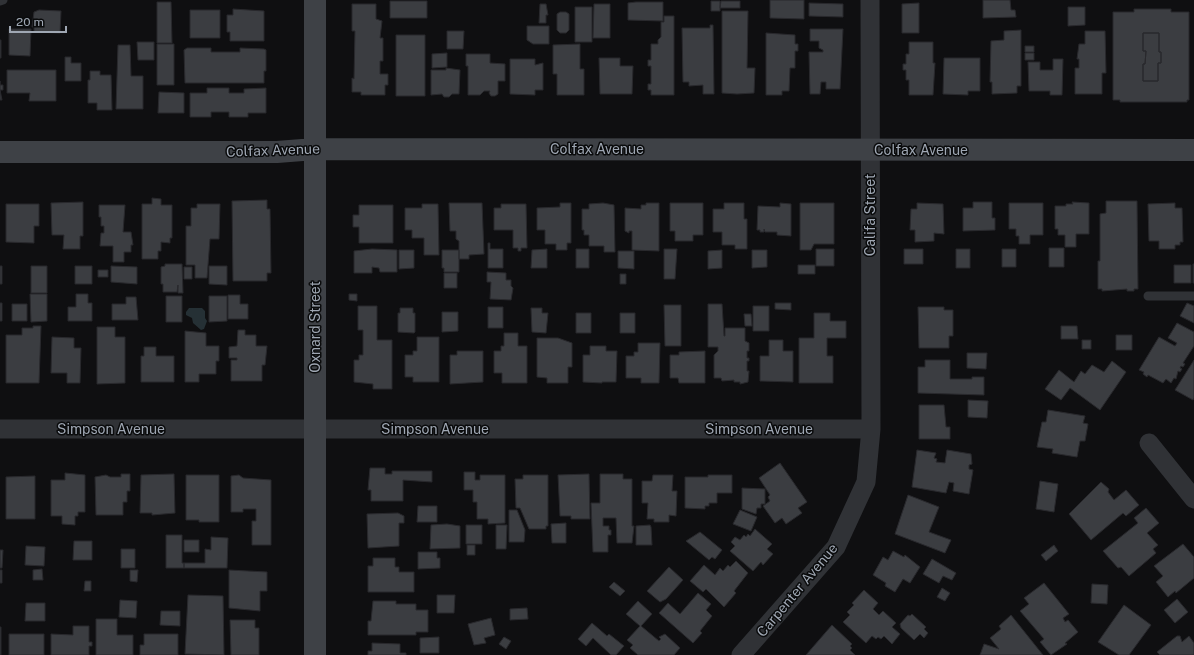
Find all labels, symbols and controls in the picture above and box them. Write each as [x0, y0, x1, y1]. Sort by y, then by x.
scale bar [10, 8, 66, 34]
text: 20 m [16, 15, 44, 29]
street label: Colfax Avenue [226, 140, 320, 160]
street label: Colfax Avenue [550, 141, 644, 157]
street label: Colfax Avenue [874, 142, 968, 158]
street label: Califa Street [862, 174, 878, 256]
street label: Oxnard Street [307, 281, 323, 373]
street label: Simpson Avenue [57, 421, 165, 437]
street label: Simpson Avenue [381, 421, 489, 437]
street label: Simpson Avenue [705, 421, 813, 437]
street label: Carpenter Avenue [753, 540, 841, 640]

